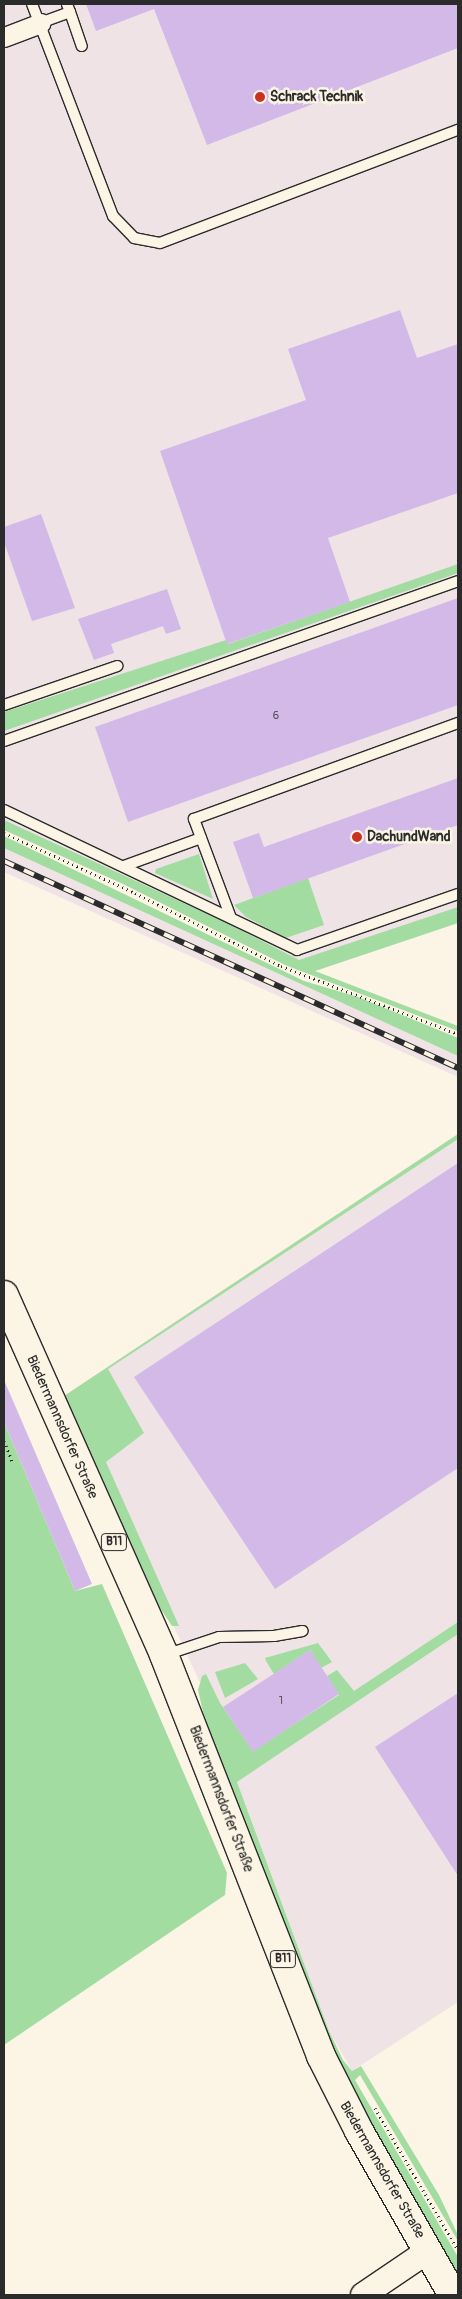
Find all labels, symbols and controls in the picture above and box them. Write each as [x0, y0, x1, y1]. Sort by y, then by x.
place label: Schrack Technik [270, 89, 363, 105]
marker: Schrack Technik [254, 91, 266, 103]
house number: 6 [273, 709, 279, 723]
place label: DachundWand [367, 829, 451, 845]
marker: DachundWand [351, 831, 363, 843]
street label: Biedermannsdorfer Straße [23, 1353, 101, 1501]
road number: B11 [100, 1532, 128, 1551]
house number: 1 [279, 1694, 283, 1708]
street label: Biedermannsdorfer Straße [185, 1724, 257, 1874]
road number: B11 [269, 1950, 297, 1968]
street label: Biedermannsdorfer Straße [336, 2099, 428, 2241]

